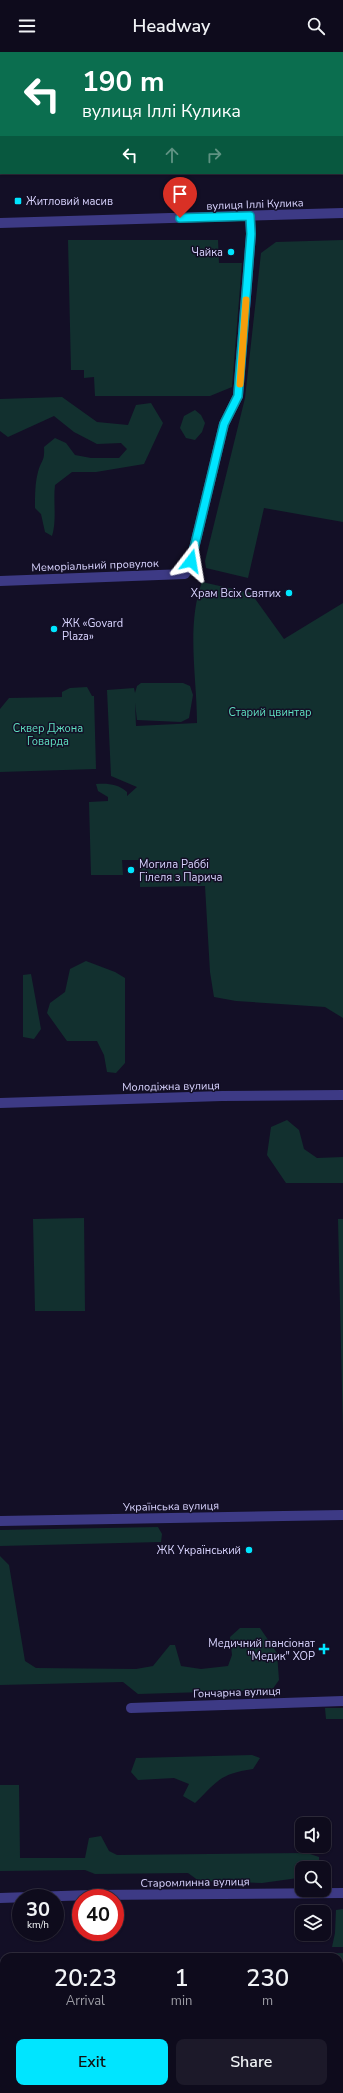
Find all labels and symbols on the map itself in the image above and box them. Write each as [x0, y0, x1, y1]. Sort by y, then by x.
pin [163, 177, 197, 218]
place label: Житловий масив [26, 194, 113, 209]
street label: вулиця Іллі Кулика [206, 195, 304, 214]
marker: Житловий масив [13, 196, 23, 206]
place label: Чайка [191, 245, 223, 260]
marker: Чайка [226, 247, 236, 257]
position arrow [170, 540, 212, 582]
street label: Меморіальний провулок [31, 556, 159, 575]
place label: Храм Всіх Святих [191, 586, 281, 601]
marker: Храм Всіх Святих [284, 588, 294, 598]
place label: ЖК «Govard Plaza» [62, 616, 123, 644]
marker: ЖК «Govard Plaza» [49, 624, 59, 634]
park label: Старий цвинтар [228, 705, 312, 720]
park label: Сквер Джона Говарда [13, 721, 83, 749]
place label: Могила Раббі Гілеля з Парича [139, 857, 223, 885]
marker: Могила Раббі Гілеля з Парича [126, 865, 136, 875]
street label: Молодіжна вулиця [122, 1078, 220, 1095]
street label: Українська вулиця [122, 1498, 219, 1515]
place label: ЖК Український [157, 1543, 241, 1558]
marker: ЖК Український [244, 1545, 254, 1555]
place label: Медичний пансіонат "Медик" ХОР [208, 1636, 315, 1664]
marker: Медичний пансіонат "Медик" ХОР [318, 1643, 330, 1655]
street label: Гончарна вулиця [193, 1683, 281, 1702]
street label: Старомлинна вулиця [140, 1874, 250, 1891]
speed limit sign: 40 [72, 1889, 124, 1941]

